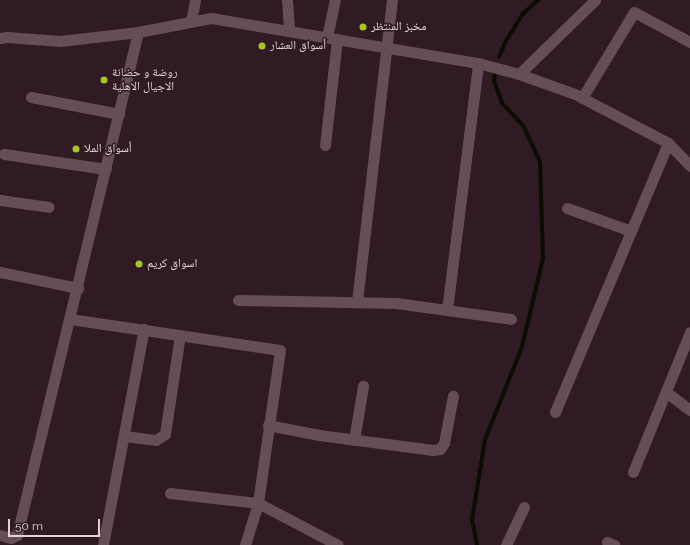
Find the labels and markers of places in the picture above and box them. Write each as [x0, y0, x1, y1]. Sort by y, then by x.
place label: مخبز المنتظر [371, 20, 426, 34]
marker: مخبز المنتظر [358, 22, 368, 32]
place label: أسواق العشار [270, 39, 326, 53]
marker: أسواق العشار [257, 41, 267, 51]
place label: روضة و حضانة الاجيال الاهلية [112, 66, 178, 94]
marker: روضة و حضانة الاجيال الاهلية [99, 75, 109, 85]
place label: أسواق الملا [84, 142, 132, 156]
marker: أسواق الملا [71, 144, 81, 154]
place label: اسواق كريم [147, 257, 197, 271]
marker: اسواق كريم [134, 259, 144, 269]

